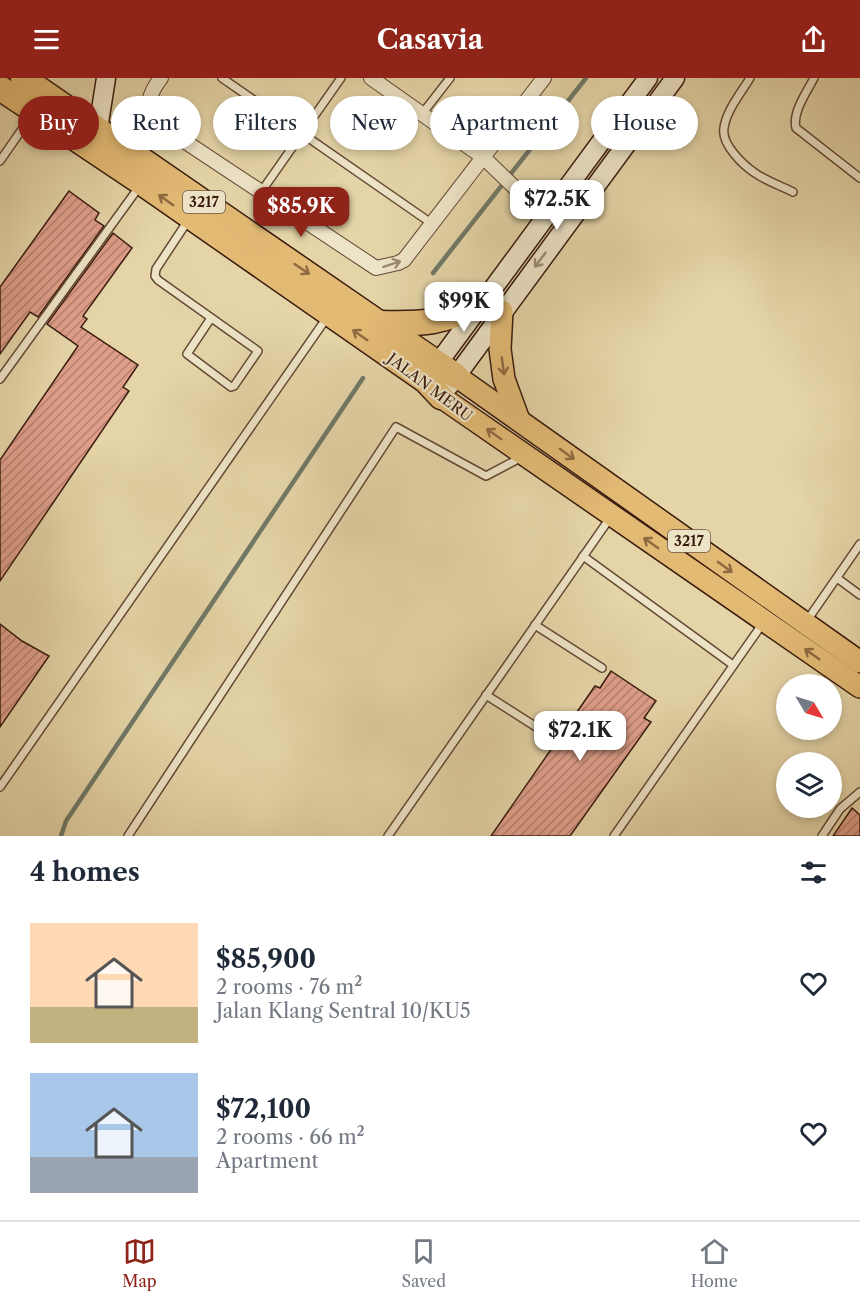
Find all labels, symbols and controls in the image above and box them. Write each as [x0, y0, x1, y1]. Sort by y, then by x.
icon: menu [30, 23, 63, 56]
text: Casavia [377, 23, 483, 56]
icon: share [797, 23, 830, 56]
chip: Buy [18, 96, 99, 150]
chip: Rent [111, 96, 201, 150]
chip: Filters [213, 96, 318, 150]
chip: New [330, 96, 418, 150]
chip: Apartment [430, 96, 579, 150]
chip: House [591, 96, 698, 150]
pin: $72.5K [508, 180, 606, 231]
pin: $85.9K [252, 187, 350, 238]
text: $72.5K [524, 187, 590, 211]
road number: 3217 [183, 191, 225, 213]
one-way arrow [158, 194, 174, 206]
text: $85.9K [267, 194, 335, 218]
one-way arrow [533, 251, 546, 267]
one-way arrow [382, 258, 401, 269]
one-way arrow [293, 263, 309, 275]
pin: $99K [428, 282, 500, 333]
text: $99K [438, 289, 490, 313]
one-way arrow [353, 329, 369, 341]
street label: JALAN MERU [382, 348, 477, 425]
one-way arrow [497, 356, 508, 376]
one-way arrow [486, 428, 503, 440]
one-way arrow [558, 447, 574, 460]
road number: 3217 [668, 530, 710, 552]
one-way arrow [644, 537, 660, 549]
one-way arrow [717, 561, 733, 573]
one-way arrow [804, 648, 821, 660]
north arrow [776, 674, 842, 740]
map controls [776, 674, 842, 818]
pin: $72.1K [531, 711, 629, 762]
text: $72.1K [548, 718, 612, 742]
button: layers [776, 752, 842, 818]
text: 4 homes [30, 856, 140, 888]
icon: filters [797, 856, 830, 889]
text: $85,900 [216, 943, 316, 975]
icon: home [78, 947, 150, 1019]
icon: heart [797, 967, 830, 1000]
text: 2 rooms · 76 m² [216, 975, 362, 999]
text: Jalan Klang Sentral 10/KU5 [216, 999, 471, 1023]
text: $72,100 [216, 1093, 311, 1125]
icon: home [78, 1097, 150, 1169]
icon: heart [797, 1117, 830, 1150]
text: 2 rooms · 66 m² [216, 1125, 365, 1149]
text: Apartment [216, 1149, 319, 1173]
tab: Map [122, 1235, 157, 1291]
tab: Saved [401, 1235, 446, 1291]
tab: Home [691, 1235, 738, 1291]

